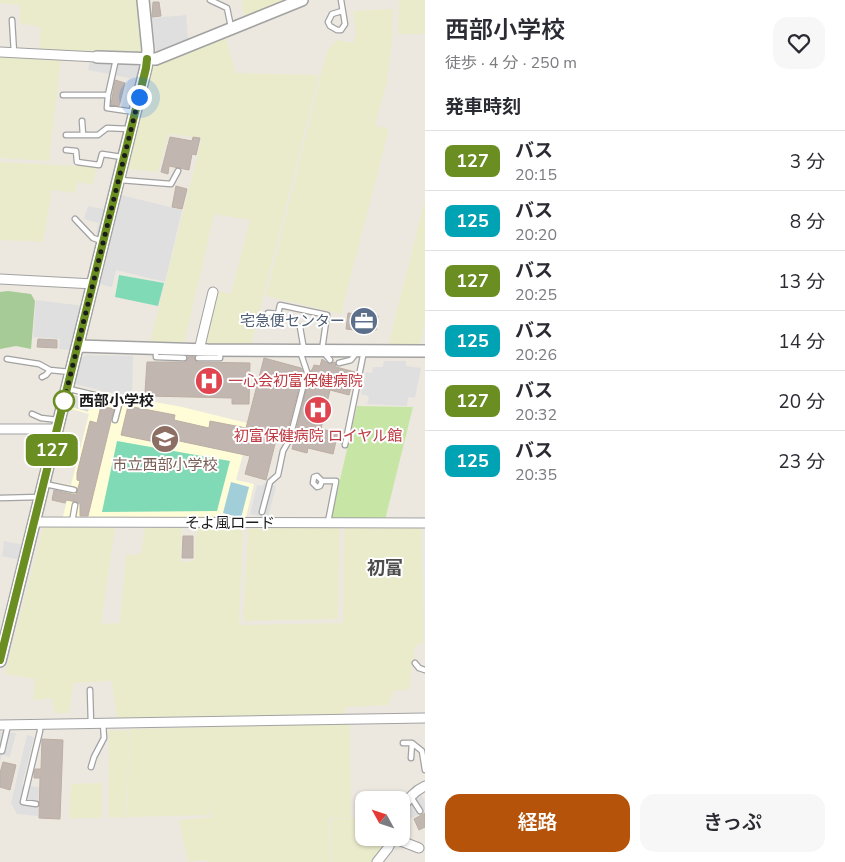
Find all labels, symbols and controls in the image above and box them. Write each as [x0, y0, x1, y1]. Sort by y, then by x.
text: 西部小学校 [445, 14, 565, 46]
button: heart [773, 17, 825, 69]
text: 徒歩 · 4 分 · 250 m [445, 52, 577, 74]
your location [127, 85, 152, 110]
text: 発車時刻 [445, 94, 521, 120]
text: バス [515, 138, 553, 164]
text: 127 [456, 149, 489, 173]
text: 3 分 [790, 149, 825, 175]
text: 20:15 [515, 164, 557, 186]
text: バス [515, 198, 553, 224]
text: 125 [456, 209, 489, 233]
text: 8 分 [790, 209, 825, 235]
text: 20:20 [515, 224, 557, 246]
text: バス [515, 258, 553, 284]
text: 127 [456, 269, 489, 293]
text: 13 分 [778, 269, 825, 295]
text: 20:25 [515, 284, 557, 306]
office icon: 宅急便センター [349, 306, 379, 336]
place label: 宅急便センター [240, 311, 345, 331]
text: バス [515, 318, 553, 344]
text: 125 [456, 329, 489, 353]
text: 14 分 [778, 329, 825, 355]
text: 20:26 [515, 344, 557, 366]
hospital icon: 一心会初富保健病院 [194, 366, 224, 396]
place label: 一心会初富保健病院 [228, 371, 363, 391]
text: バス [515, 378, 553, 404]
text: 127 [456, 389, 489, 413]
text: 20 分 [778, 389, 825, 415]
marker: 西部小学校 [53, 390, 75, 412]
place label: 西部小学校 [79, 391, 154, 411]
hospital icon: 初富保健病院 ロイヤル館 [303, 395, 333, 425]
text: 20:32 [515, 404, 557, 426]
school or university icon: 市立西部小学校 [150, 424, 180, 454]
place label: 初富保健病院 ロイヤル館 [234, 426, 402, 446]
line badge: 127 [23, 434, 81, 466]
text: 127 [36, 438, 68, 462]
text: バス [515, 438, 553, 464]
text: 125 [456, 449, 489, 473]
text: 23 分 [778, 449, 825, 475]
place label: 市立西部小学校 [112, 455, 218, 475]
text: 20:35 [515, 464, 557, 486]
street label: そよ風ロード [185, 513, 275, 533]
district label: 初富 [367, 556, 403, 580]
north arrow [355, 791, 410, 846]
map controls [355, 791, 410, 846]
button: 経路 [445, 794, 630, 852]
button: きっぷ [640, 794, 825, 852]

